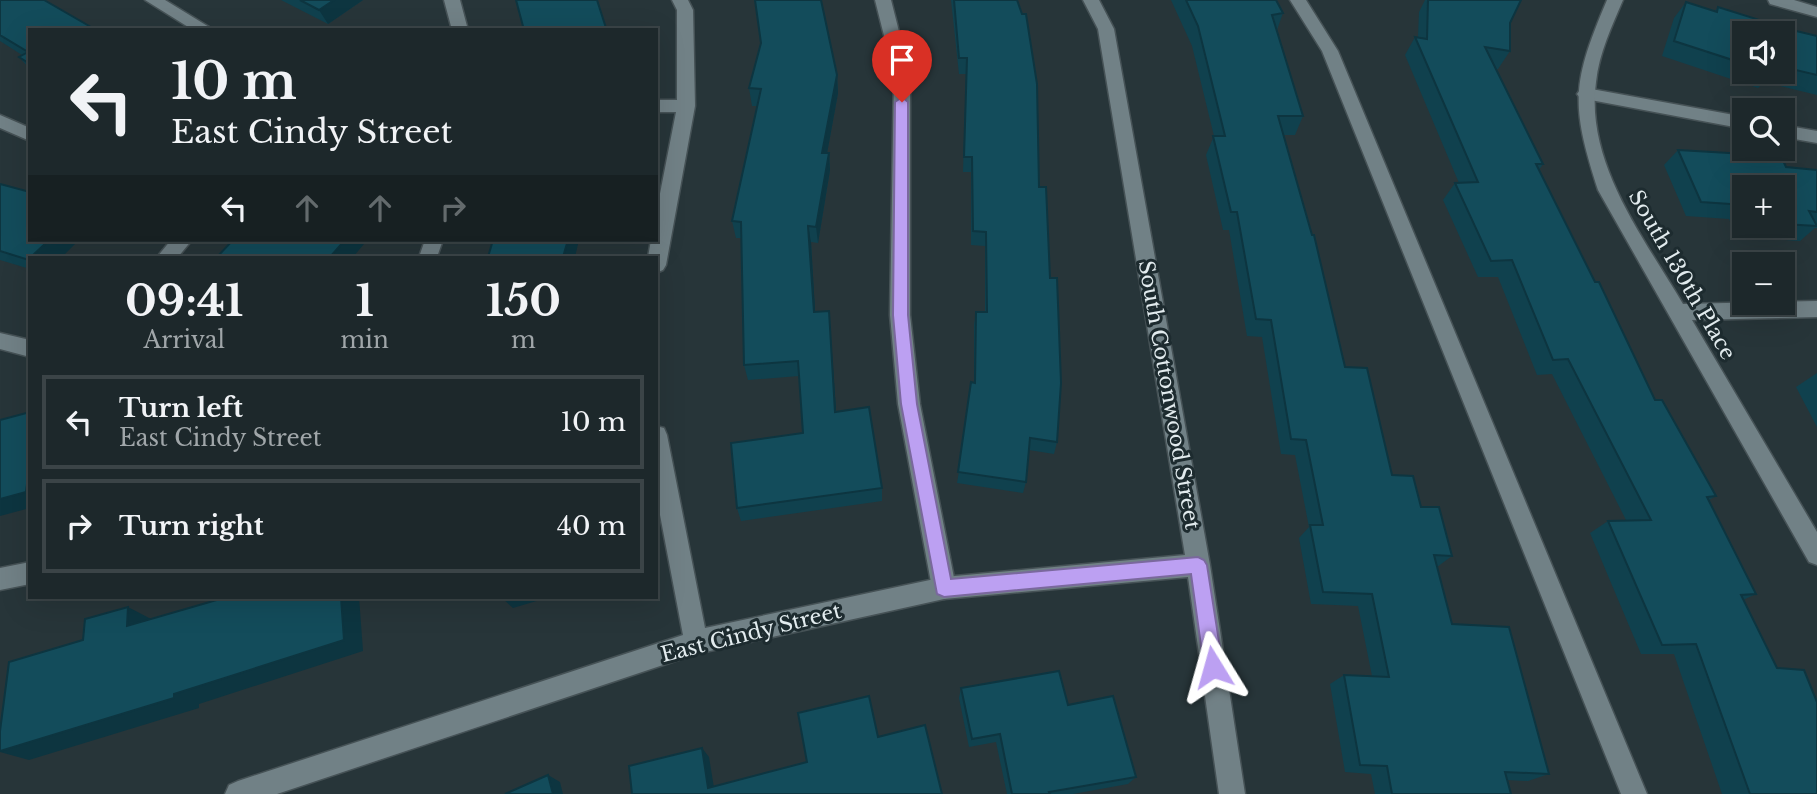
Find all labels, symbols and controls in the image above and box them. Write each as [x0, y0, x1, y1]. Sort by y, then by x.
map controls [1732, 21, 1795, 315]
button: sound [1732, 21, 1795, 84]
pin [872, 30, 932, 102]
icon: arrive [883, 41, 921, 79]
text: 10 m [171, 51, 297, 112]
icon: left [56, 56, 147, 147]
button: search [1732, 98, 1795, 161]
text: East Cindy Street [171, 112, 453, 152]
button: + [1732, 175, 1795, 238]
street label: South 130th Place [1623, 186, 1741, 364]
icon: left [215, 189, 253, 227]
icon: ahead [288, 189, 326, 227]
icon: ahead [361, 189, 399, 227]
icon: right [434, 189, 472, 227]
button: − [1732, 252, 1795, 315]
street label: South Cottonwood Street [1133, 259, 1205, 531]
text: 09:41 [125, 275, 243, 327]
text: 1 [355, 275, 374, 327]
text: 150 [486, 275, 561, 327]
text: Arrival [143, 326, 225, 354]
text: min [340, 326, 389, 354]
text: m [511, 326, 536, 354]
text: Turn left [119, 392, 243, 424]
icon: left [60, 403, 98, 441]
text: 10 m [560, 406, 626, 438]
text: East Cindy Street [119, 424, 321, 452]
icon: right [60, 507, 98, 545]
text: Turn right [119, 510, 264, 542]
text: 40 m [557, 510, 626, 542]
street label: East Cindy Street [658, 598, 844, 668]
position arrow [1176, 630, 1250, 704]

